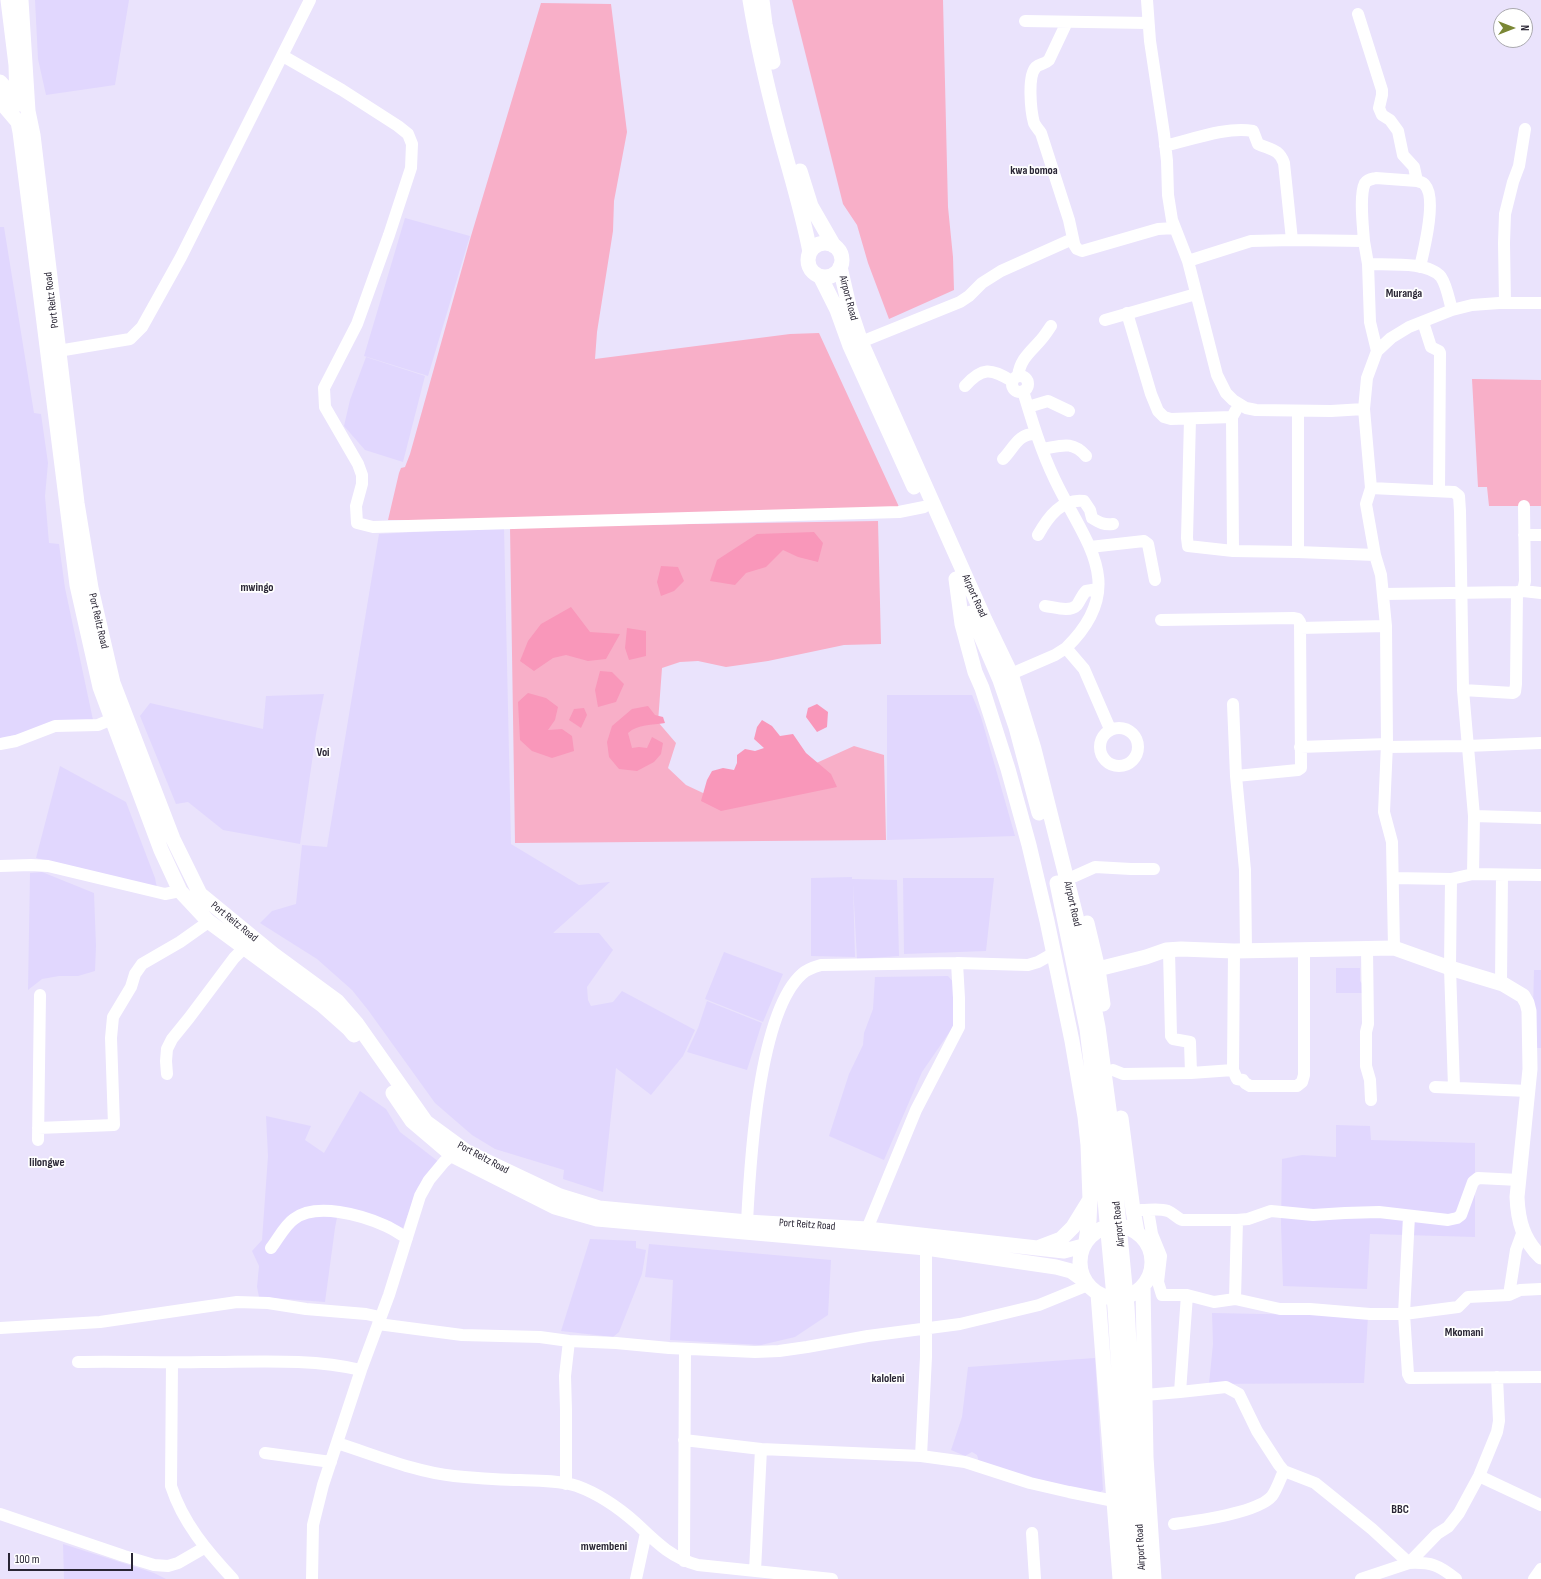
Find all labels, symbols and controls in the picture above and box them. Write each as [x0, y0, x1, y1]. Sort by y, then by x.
north arrow [1493, 8, 1533, 48]
text: N [1518, 25, 1531, 31]
district label: kwa bomoa [1010, 164, 1058, 178]
street label: Port Reitz Road [42, 271, 62, 329]
street label: Airport Road [836, 274, 860, 322]
district label: Muranga [1386, 287, 1422, 301]
street label: Airport Road [959, 572, 989, 620]
district label: mwingo [240, 581, 274, 595]
street label: Port Reitz Road [85, 592, 111, 650]
district label: Voi [316, 746, 330, 760]
street label: Airport Road [1060, 880, 1084, 928]
street label: Port Reitz Road [208, 899, 260, 945]
street label: Port Reitz Road [455, 1139, 511, 1177]
district label: lilongwe [29, 1156, 65, 1170]
street label: Airport Road [1110, 1201, 1128, 1247]
street label: Port Reitz Road [778, 1216, 836, 1234]
district label: Mkomani [1445, 1326, 1483, 1340]
district label: kaloleni [872, 1372, 904, 1386]
district label: BBC [1391, 1503, 1409, 1517]
street label: Airport Road [1133, 1524, 1149, 1570]
district label: mwembeni [581, 1540, 627, 1554]
scale bar [10, 1545, 135, 1571]
text: 100 m [15, 1552, 40, 1567]

